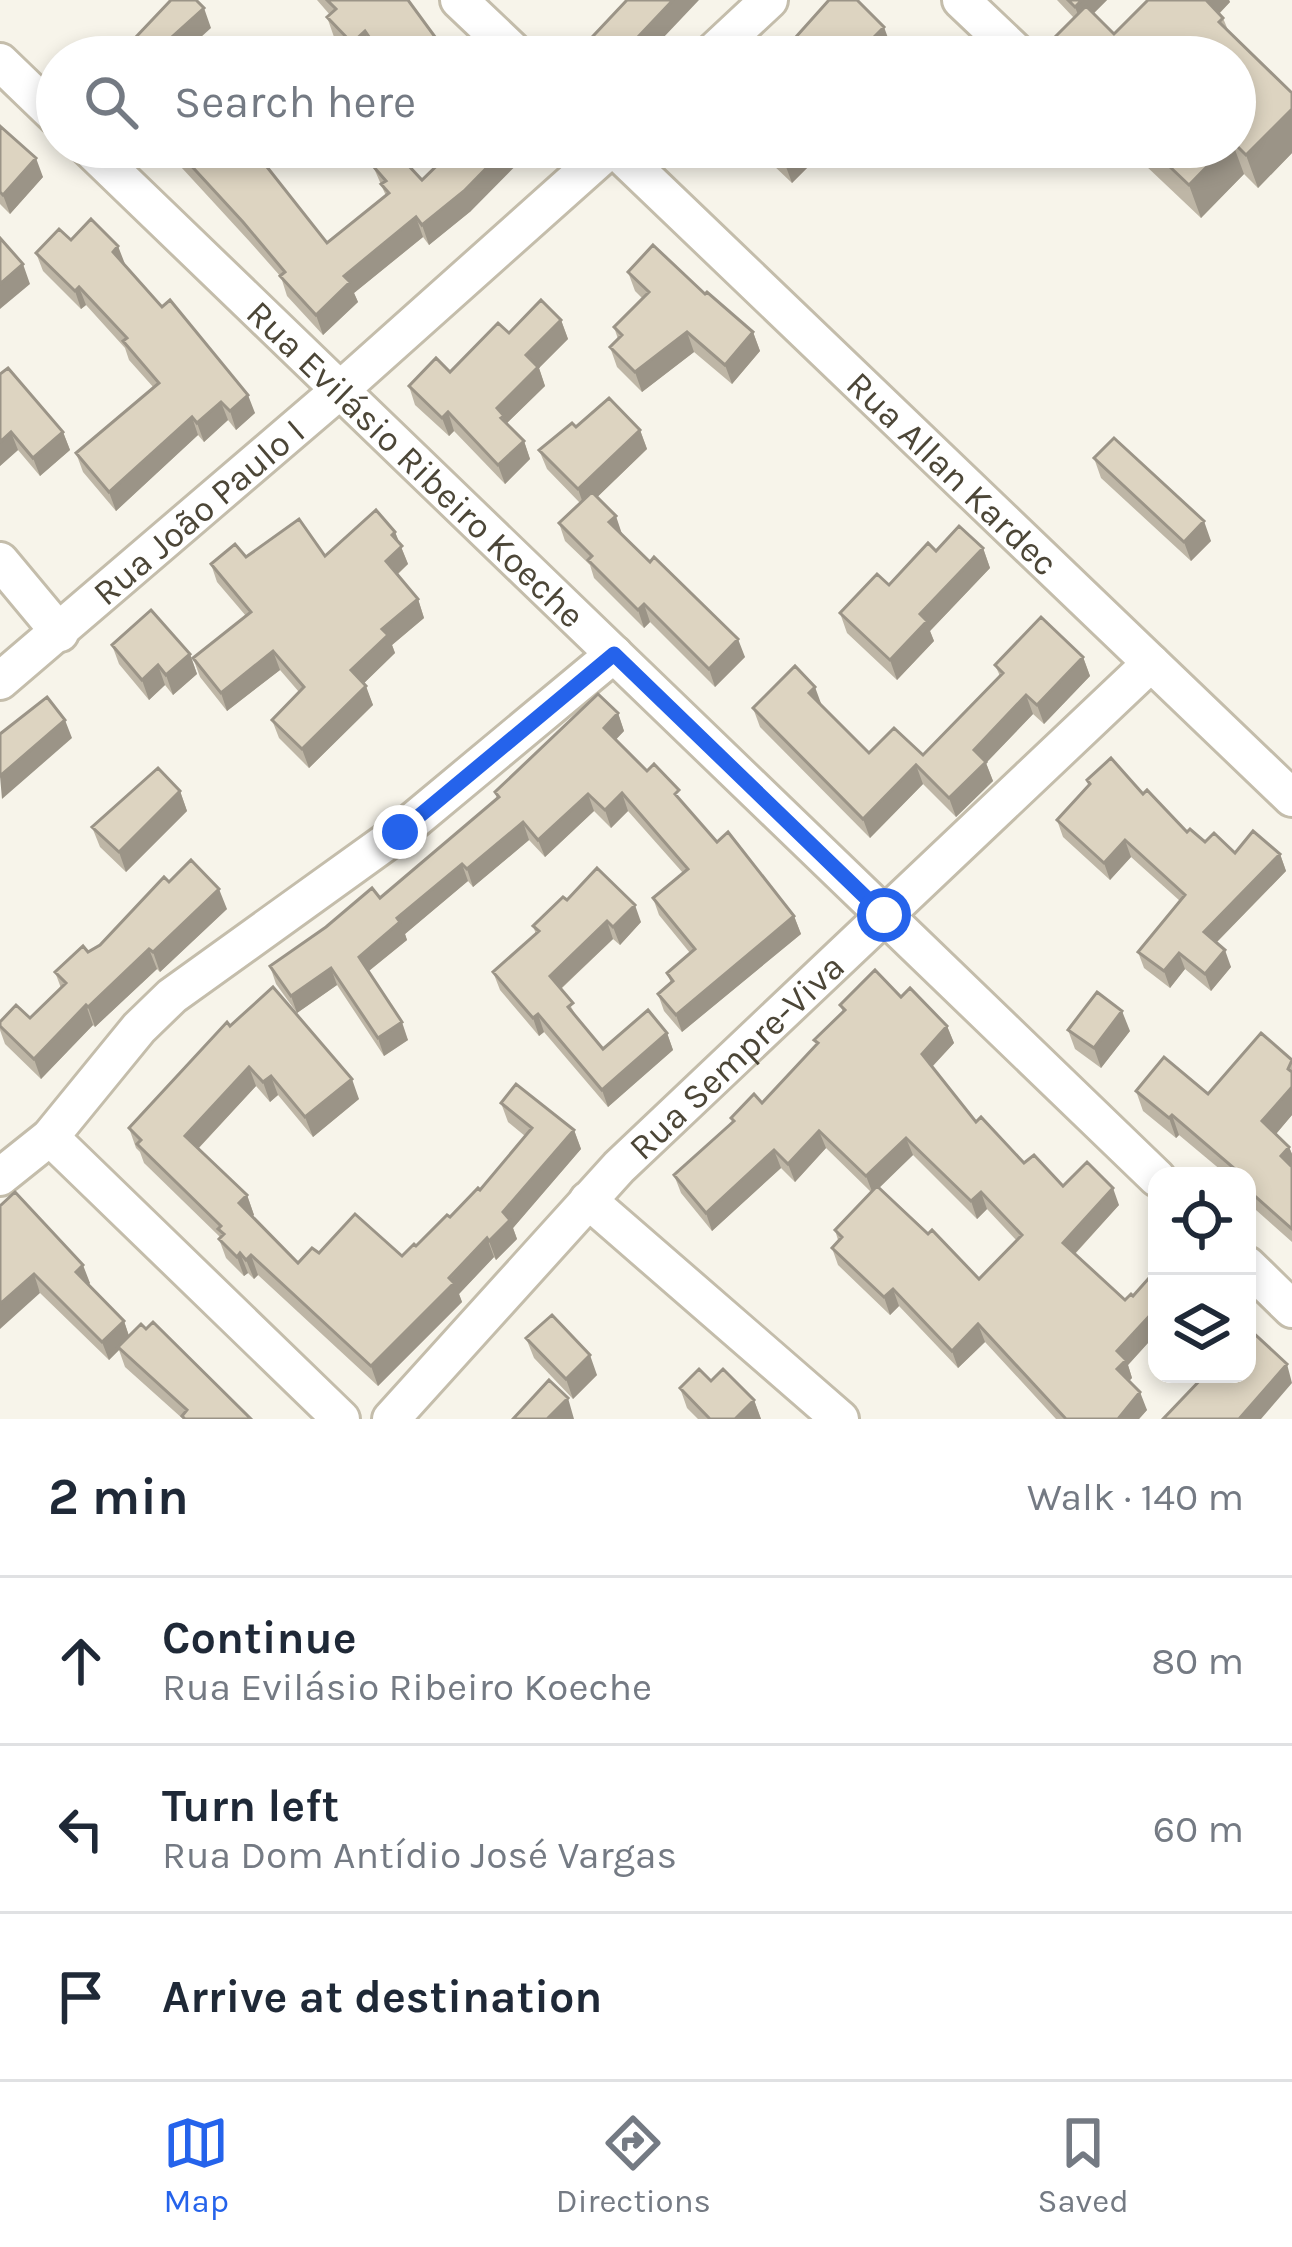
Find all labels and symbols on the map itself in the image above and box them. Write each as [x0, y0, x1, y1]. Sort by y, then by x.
street label: Rua Evilásio Ribeiro Koeche [238, 292, 593, 637]
street label: Rua Allan Kardec [838, 363, 1067, 584]
street label: Rua João Paulo I [85, 410, 313, 614]
route end [373, 805, 427, 859]
route start [857, 888, 911, 942]
street label: Rua Sempre-Viva [621, 945, 853, 1168]

